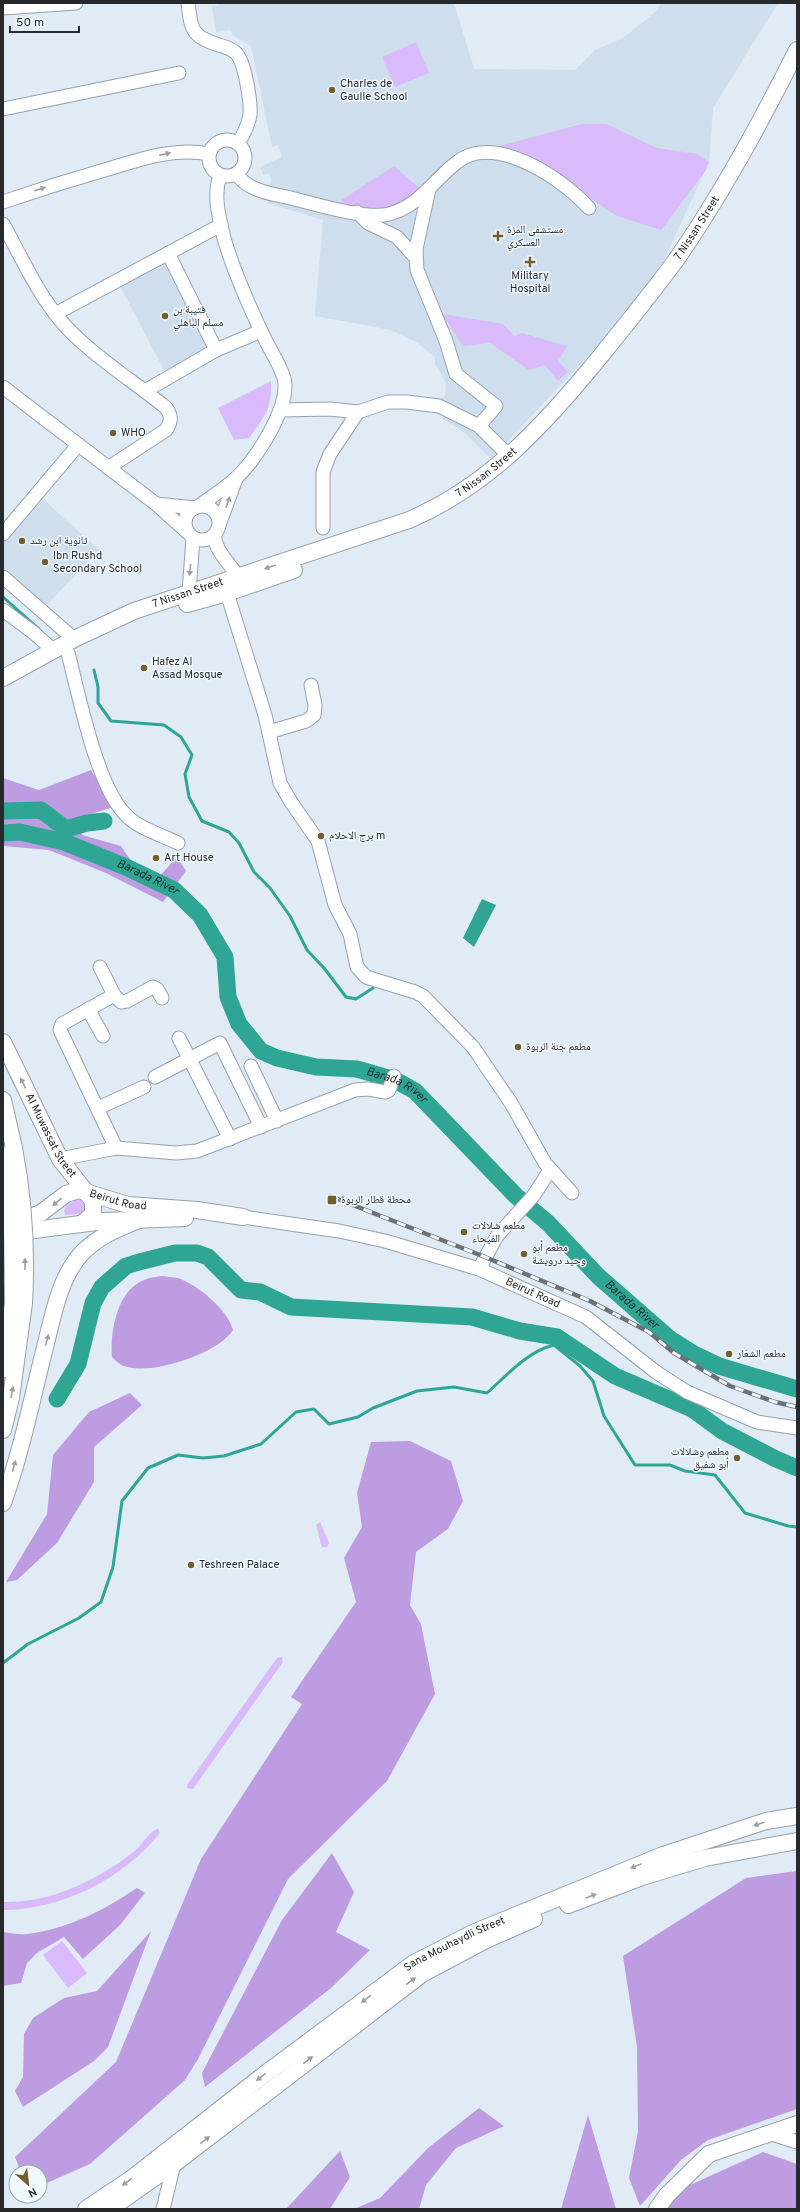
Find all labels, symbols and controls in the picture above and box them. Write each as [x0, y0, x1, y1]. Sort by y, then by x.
scale bar [10, 8, 79, 34]
text: 50 m [16, 15, 44, 31]
place label: Charles de Gaulle School [340, 77, 407, 104]
marker: Charles de Gaulle School [327, 85, 337, 95]
one-way arrow [159, 150, 171, 156]
one-way arrow [34, 186, 46, 192]
street label: 7 Nissan Street [671, 193, 723, 263]
place label: مستشفى المزة العسكري [507, 223, 563, 251]
marker: مستشفى المزة العسكري [492, 230, 504, 242]
marker: Military Hospital [524, 256, 536, 268]
place label: Military Hospital [510, 269, 550, 296]
place label: قتيبة بن مسلم الباهلي [173, 303, 223, 331]
marker: قتيبة بن مسلم الباهلي [160, 311, 170, 321]
place label: WHO [121, 426, 146, 440]
marker: WHO [108, 428, 118, 438]
street label: 7 Nissan Street [453, 444, 520, 501]
one-way arrow [225, 496, 231, 508]
place label: ثانوية ابن رشد [30, 534, 88, 548]
marker: ثانوية ابن رشد [17, 536, 27, 546]
place label: Ibn Rushd Secondary School [53, 549, 142, 576]
marker: Ibn Rushd Secondary School [40, 557, 50, 567]
one-way arrow [187, 564, 193, 576]
one-way arrow [263, 565, 275, 571]
street label: 7 Nissan Street [151, 575, 225, 611]
place label: Hafez Al Assad Mosque [152, 655, 223, 682]
marker: Hafez Al Assad Mosque [139, 663, 149, 673]
place label: برج الاحلام m [329, 829, 385, 843]
marker: برج الاحلام m [316, 831, 326, 841]
place label: Art House [164, 851, 214, 865]
marker: Art House [151, 853, 161, 863]
water label: Barada River [114, 856, 184, 900]
place label: مطعم جنة الربوة [526, 1040, 591, 1054]
marker: مطعم جنة الربوة [513, 1042, 523, 1052]
water label: Barada River [364, 1064, 432, 1108]
one-way arrow [20, 1077, 26, 1089]
street label: Al Muwassat Street [22, 1091, 79, 1181]
street label: Beirut Road [88, 1187, 147, 1213]
place label: محطة قطار الربوة [341, 1193, 411, 1207]
marker: محطة قطار الربوة [326, 1194, 338, 1206]
one-way arrow [52, 1197, 62, 1206]
place label: مطعم شلالات الفيحاء [472, 1219, 525, 1246]
marker: مطعم شلالات الفيحاء [459, 1227, 469, 1237]
place label: مطعم أبو وحيد درويشة [532, 1240, 586, 1268]
marker: مطعم أبو وحيد درويشة [519, 1249, 529, 1259]
one-way arrow [22, 1258, 29, 1270]
street label: Beirut Road [503, 1275, 562, 1311]
water label: Barada River [601, 1277, 663, 1334]
one-way arrow [44, 1334, 50, 1346]
place label: مطعم الشعّار [736, 1347, 786, 1361]
marker: مطعم الشعّار [724, 1349, 734, 1359]
one-way arrow [9, 1386, 15, 1398]
place label: مطعم وشلالات أبو شفيق [671, 1445, 729, 1472]
marker: مطعم وشلالات أبو شفيق [732, 1453, 742, 1463]
one-way arrow [11, 1459, 17, 1471]
place label: Teshreen Palace [199, 1558, 280, 1572]
marker: Teshreen Palace [186, 1560, 196, 1570]
one-way arrow [752, 1821, 764, 1827]
one-way arrow [629, 1863, 641, 1869]
one-way arrow [586, 1892, 598, 1898]
street label: Sana Mouhaydli Street [401, 1913, 507, 1975]
one-way arrow [406, 1977, 417, 1986]
one-way arrow [360, 1995, 371, 2004]
one-way arrow [302, 2056, 313, 2064]
one-way arrow [256, 2073, 267, 2081]
one-way arrow [200, 2136, 211, 2144]
north arrow [8, 2164, 48, 2204]
one-way arrow [121, 2178, 132, 2186]
text: N [25, 2184, 39, 2200]

